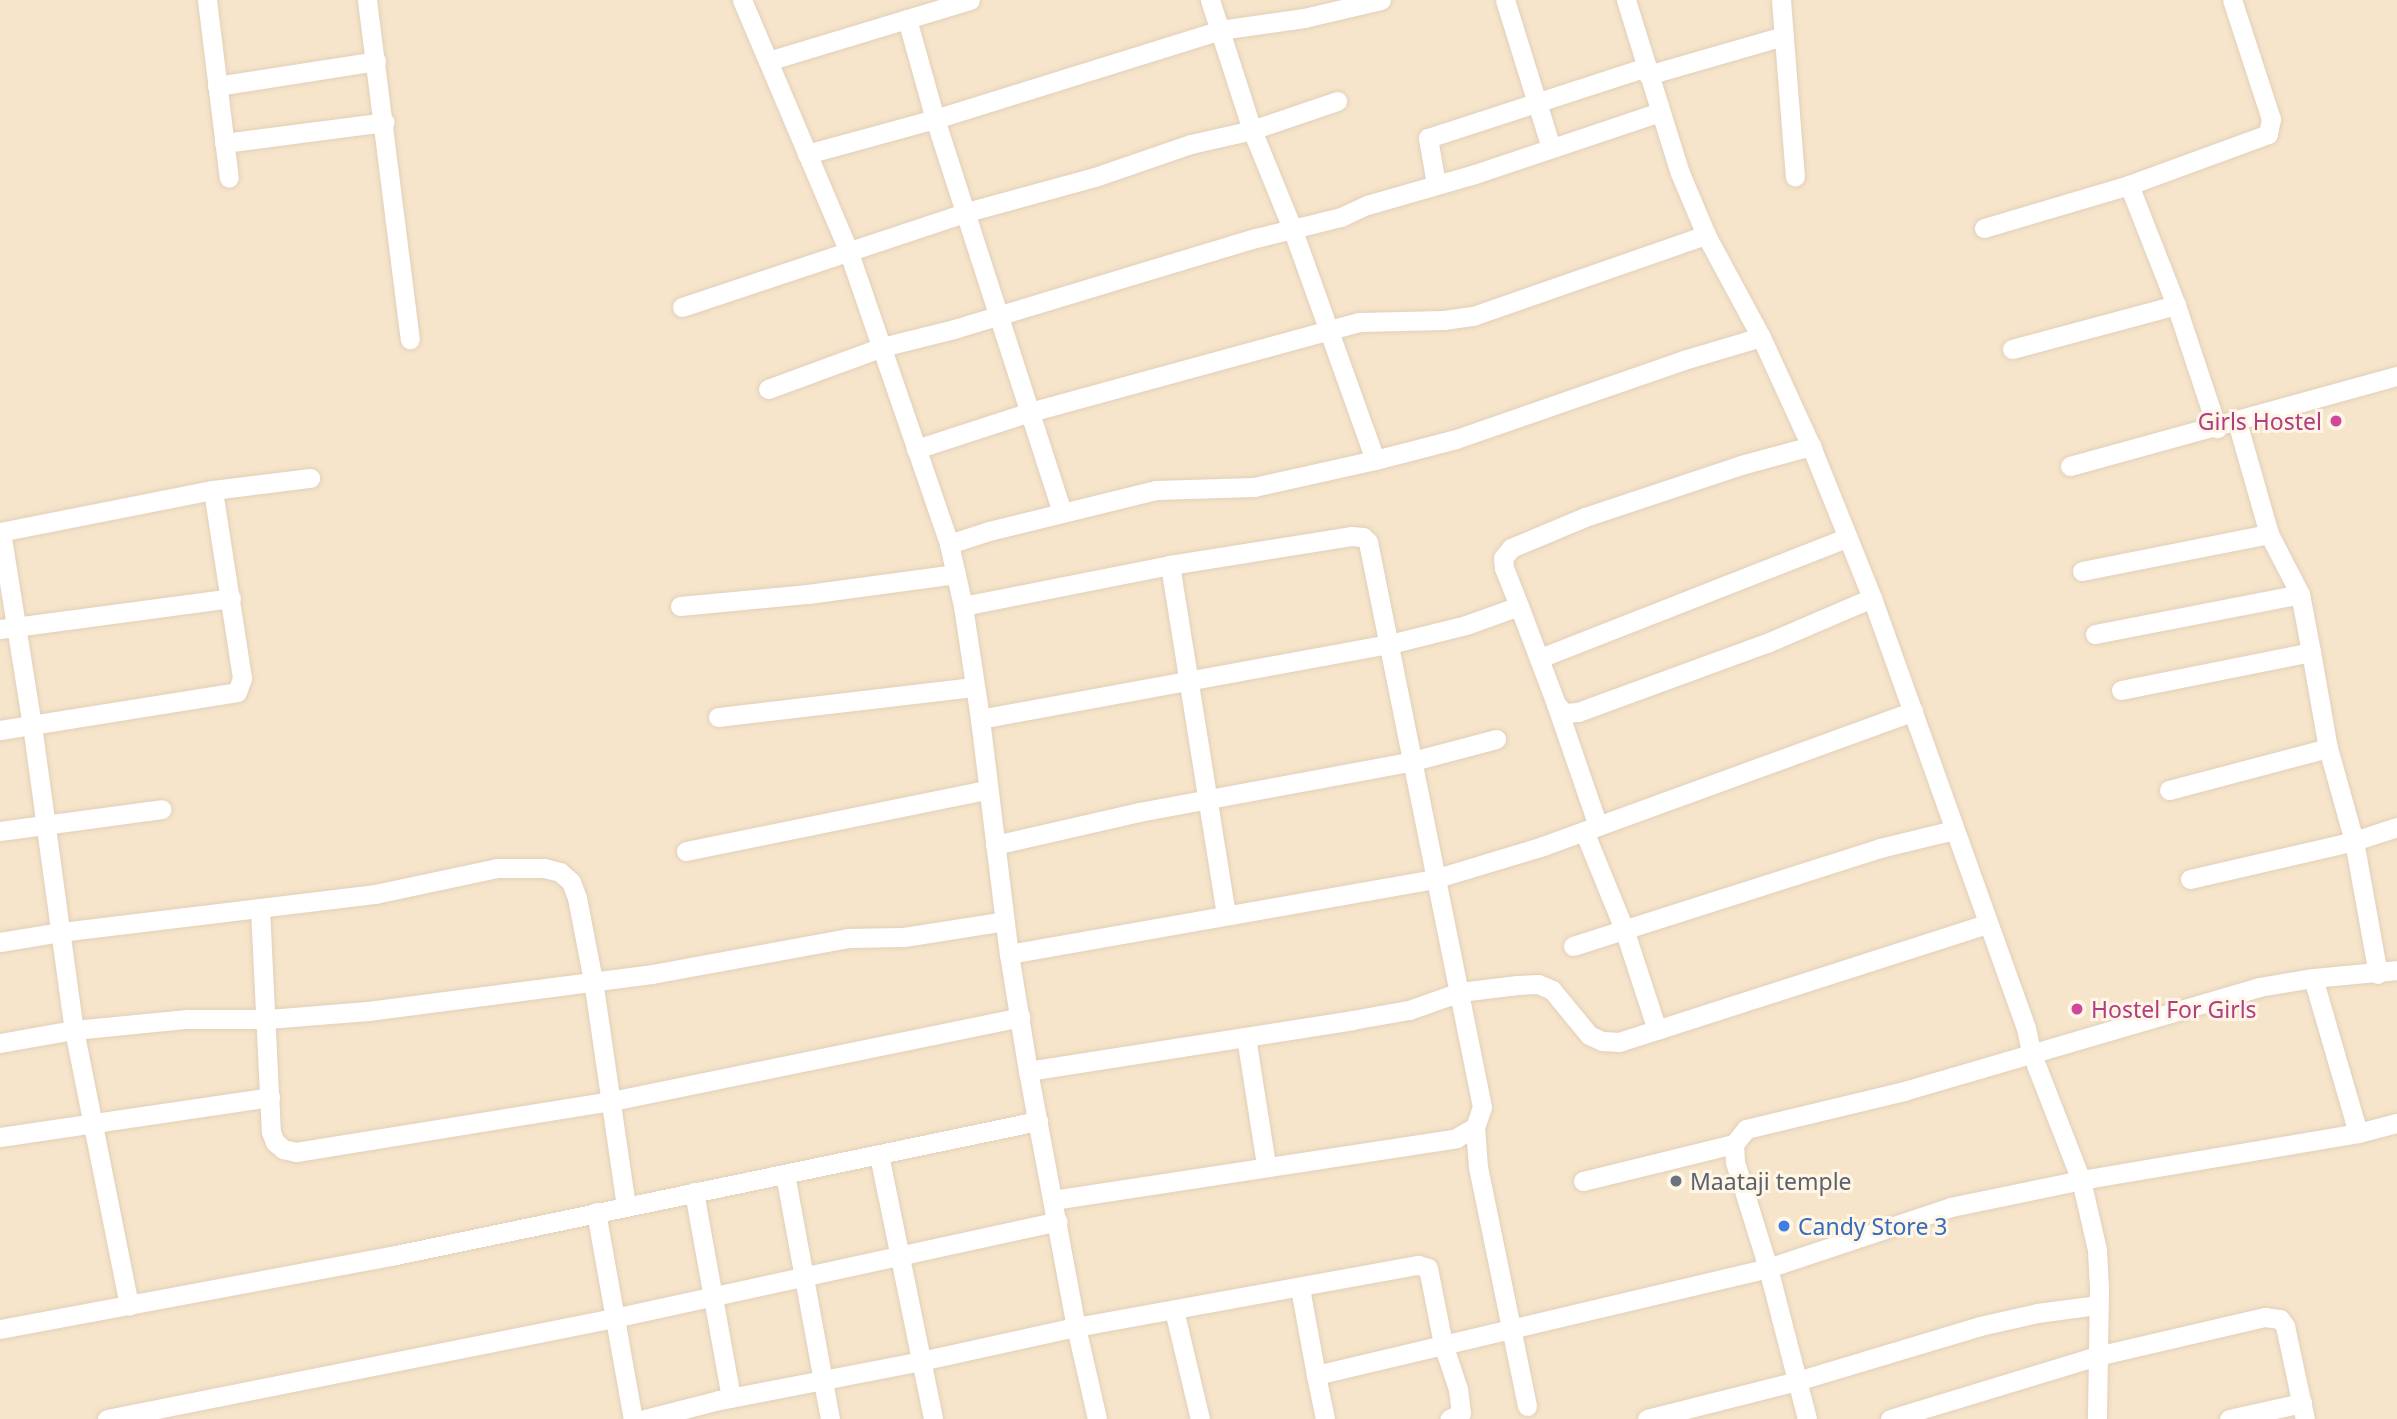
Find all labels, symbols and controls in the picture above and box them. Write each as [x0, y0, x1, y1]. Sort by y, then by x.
place label: Girls Hostel [2198, 407, 2322, 435]
marker: Girls Hostel [2328, 413, 2344, 429]
place label: Hostel For Girls [2091, 995, 2257, 1023]
marker: Hostel For Girls [2069, 1001, 2085, 1017]
place label: Maataji temple [1690, 1167, 1852, 1195]
marker: Maataji temple [1668, 1173, 1684, 1189]
place label: Candy Store 3 [1798, 1212, 1947, 1240]
marker: Candy Store 3 [1776, 1218, 1792, 1234]

